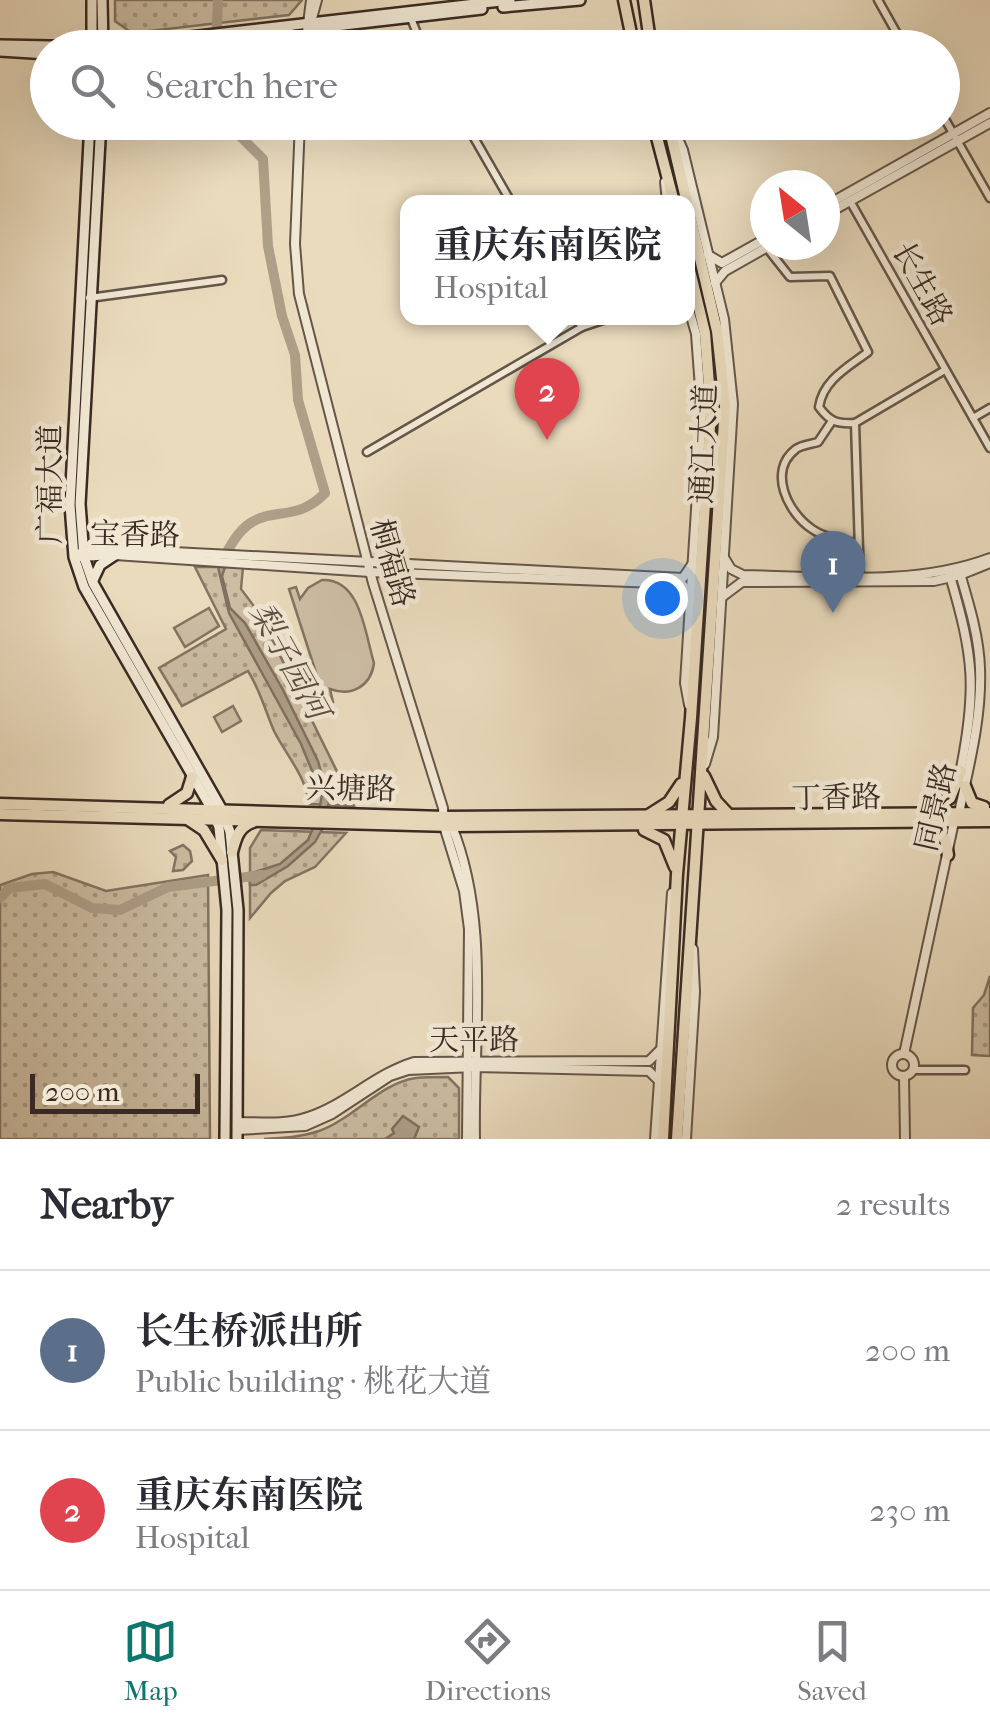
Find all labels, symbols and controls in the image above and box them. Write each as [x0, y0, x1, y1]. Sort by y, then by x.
search box [30, 30, 960, 140]
icon: search [65, 58, 120, 113]
text: Search here [145, 63, 338, 108]
north arrow [750, 170, 840, 260]
popup [400, 195, 695, 325]
text: 重庆东南医院 [433, 223, 662, 268]
street label: 长生路 [885, 236, 959, 332]
text: Hospital [433, 269, 548, 306]
pin: 2 [514, 358, 580, 440]
street label: 通江大道 [684, 383, 724, 505]
street label: 广福大道 [33, 424, 68, 544]
street label: 桐福路 [363, 515, 421, 611]
street label: 宝香路 [90, 517, 180, 553]
pin: 1 [800, 530, 866, 613]
your location [637, 573, 688, 624]
water label: 梨子园河 [242, 596, 339, 730]
street label: 同景路 [909, 759, 963, 855]
street label: 兴塘路 [306, 771, 396, 807]
street label: 丁香路 [791, 780, 881, 816]
street label: 天平路 [429, 1023, 519, 1058]
scale bar [30, 1069, 200, 1114]
text: 200 m [45, 1075, 120, 1108]
text: Nearby [40, 1180, 172, 1229]
text: 2 results [836, 1186, 950, 1223]
text: 长生桥派出所 [135, 1309, 363, 1354]
text: 1 [67, 1332, 78, 1369]
text: 200 m [865, 1332, 950, 1369]
text: Public building · 桃花大道 [135, 1363, 491, 1400]
text: 重庆东南医院 [135, 1473, 363, 1518]
text: 2 [64, 1492, 81, 1529]
text: 230 m [869, 1492, 950, 1529]
text: Hospital [135, 1519, 250, 1556]
tab: Map [123, 1614, 178, 1707]
tab: Directions [425, 1614, 551, 1707]
tab: Saved [797, 1614, 867, 1707]

